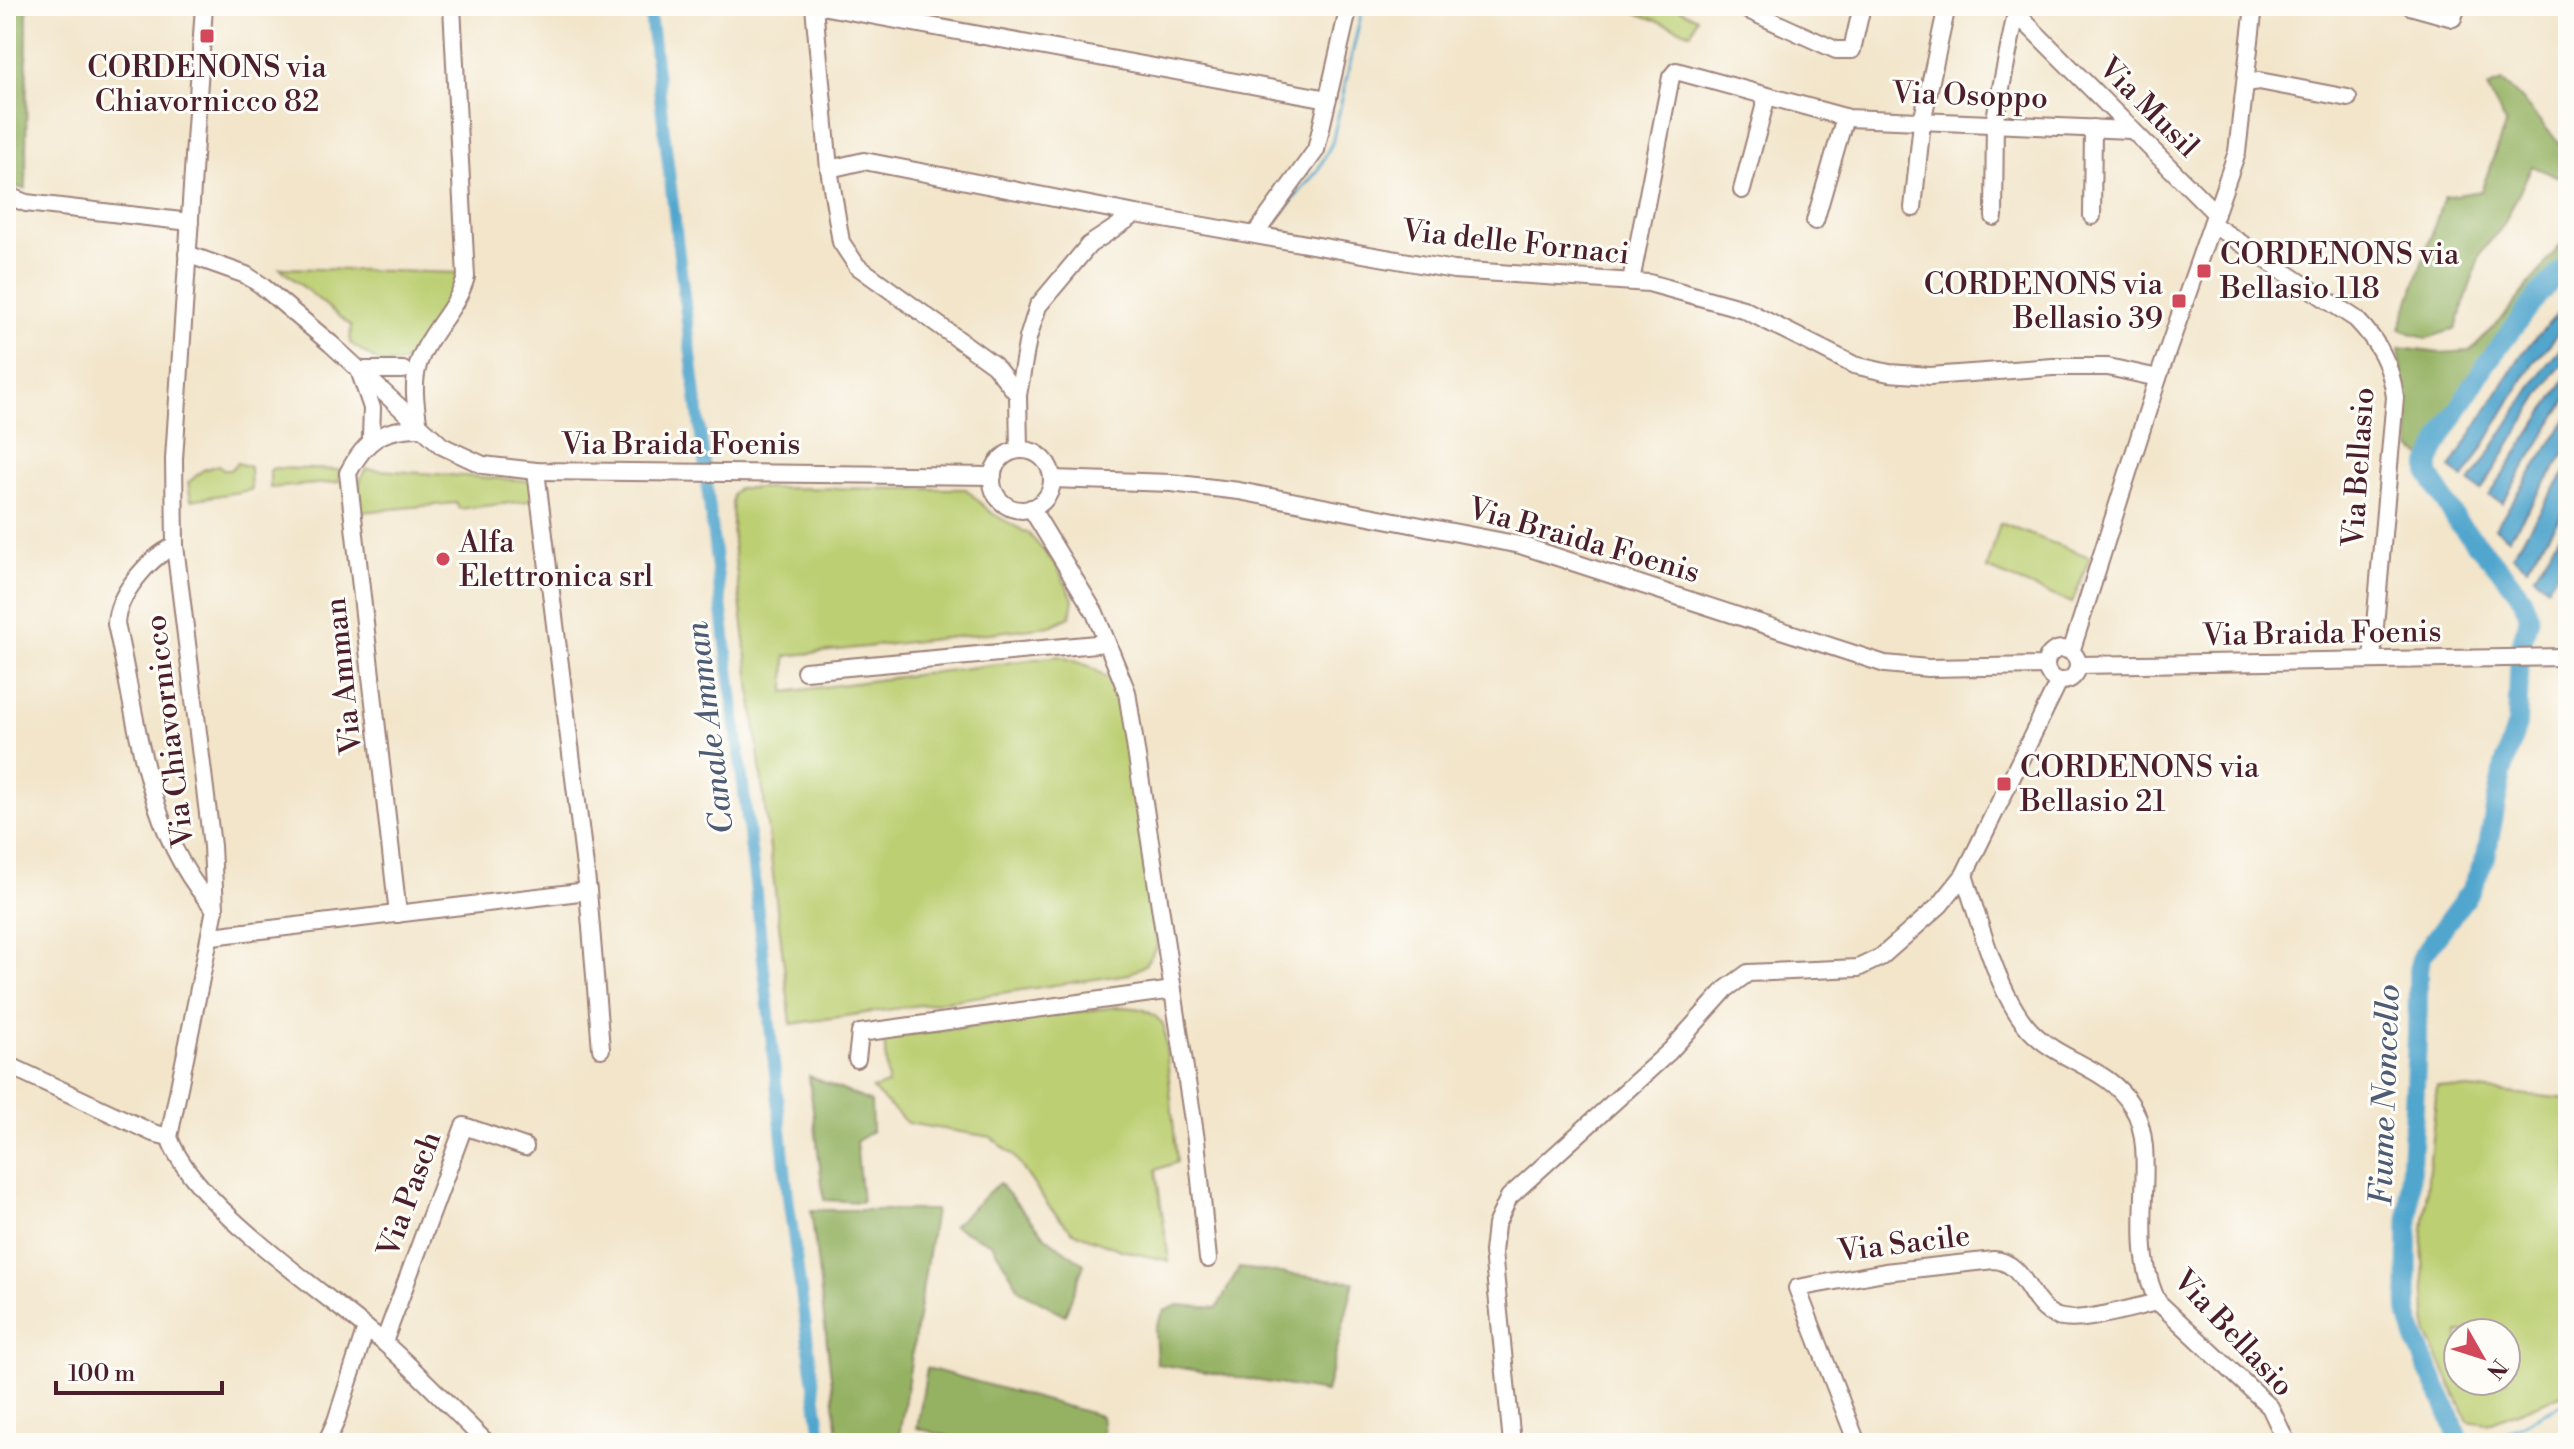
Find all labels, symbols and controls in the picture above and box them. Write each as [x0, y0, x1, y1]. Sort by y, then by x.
marker: CORDENONS via Chiavornicco 82 [198, 27, 216, 45]
place label: CORDENONS via Chiavornicco 82 [87, 49, 327, 121]
street label: Via Musil [2089, 49, 2207, 166]
street label: Via Osoppo [1890, 74, 2049, 118]
street label: Via delle Fornaci [1399, 212, 1631, 274]
place label: CORDENONS via Bellasio 118 [2219, 236, 2460, 308]
marker: CORDENONS via Bellasio 118 [2195, 262, 2213, 280]
place label: CORDENONS via Bellasio 39 [1924, 266, 2164, 338]
marker: CORDENONS via Bellasio 39 [2170, 292, 2188, 310]
street label: Via Bellasio [2334, 386, 2384, 549]
street label: Via Braida Foenis [561, 426, 800, 464]
street label: Via Braida Foenis [1463, 489, 1704, 592]
place label: Alfa Elettronica srl [458, 524, 653, 596]
marker: Alfa Elettronica srl [434, 550, 452, 568]
street label: Via Amman [317, 596, 371, 757]
street label: Via Chiavornicco [137, 613, 203, 850]
street label: Via Braida Foenis [2201, 613, 2442, 655]
water label: Canale Amman [677, 618, 743, 836]
place label: CORDENONS via Bellasio 21 [2019, 749, 2260, 821]
marker: CORDENONS via Bellasio 21 [1995, 775, 2013, 793]
water label: Fiume Noncello [2361, 984, 2409, 1206]
street label: Via Pasch [369, 1126, 450, 1263]
street label: Via Sacile [1835, 1217, 1972, 1271]
street label: Via Bellasio [2164, 1261, 2302, 1405]
north arrow [2442, 1317, 2522, 1397]
scale bar [56, 1345, 222, 1395]
text: N [2480, 1353, 2512, 1384]
text: 100 m [68, 1359, 135, 1389]

